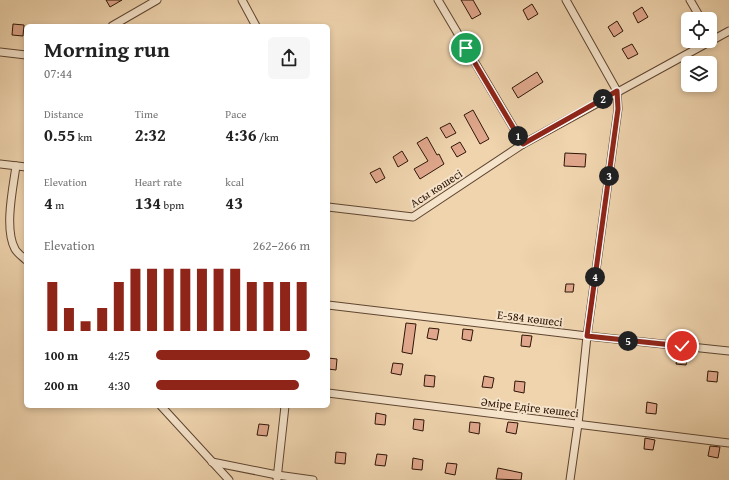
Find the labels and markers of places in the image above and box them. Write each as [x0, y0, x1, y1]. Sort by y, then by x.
pin [449, 31, 483, 65]
pin: 2 [593, 89, 613, 109]
pin: 1 [508, 126, 528, 146]
pin: 3 [599, 166, 619, 186]
pin: 4 [585, 267, 605, 287]
pin [665, 329, 699, 363]
pin: 5 [618, 331, 638, 351]

